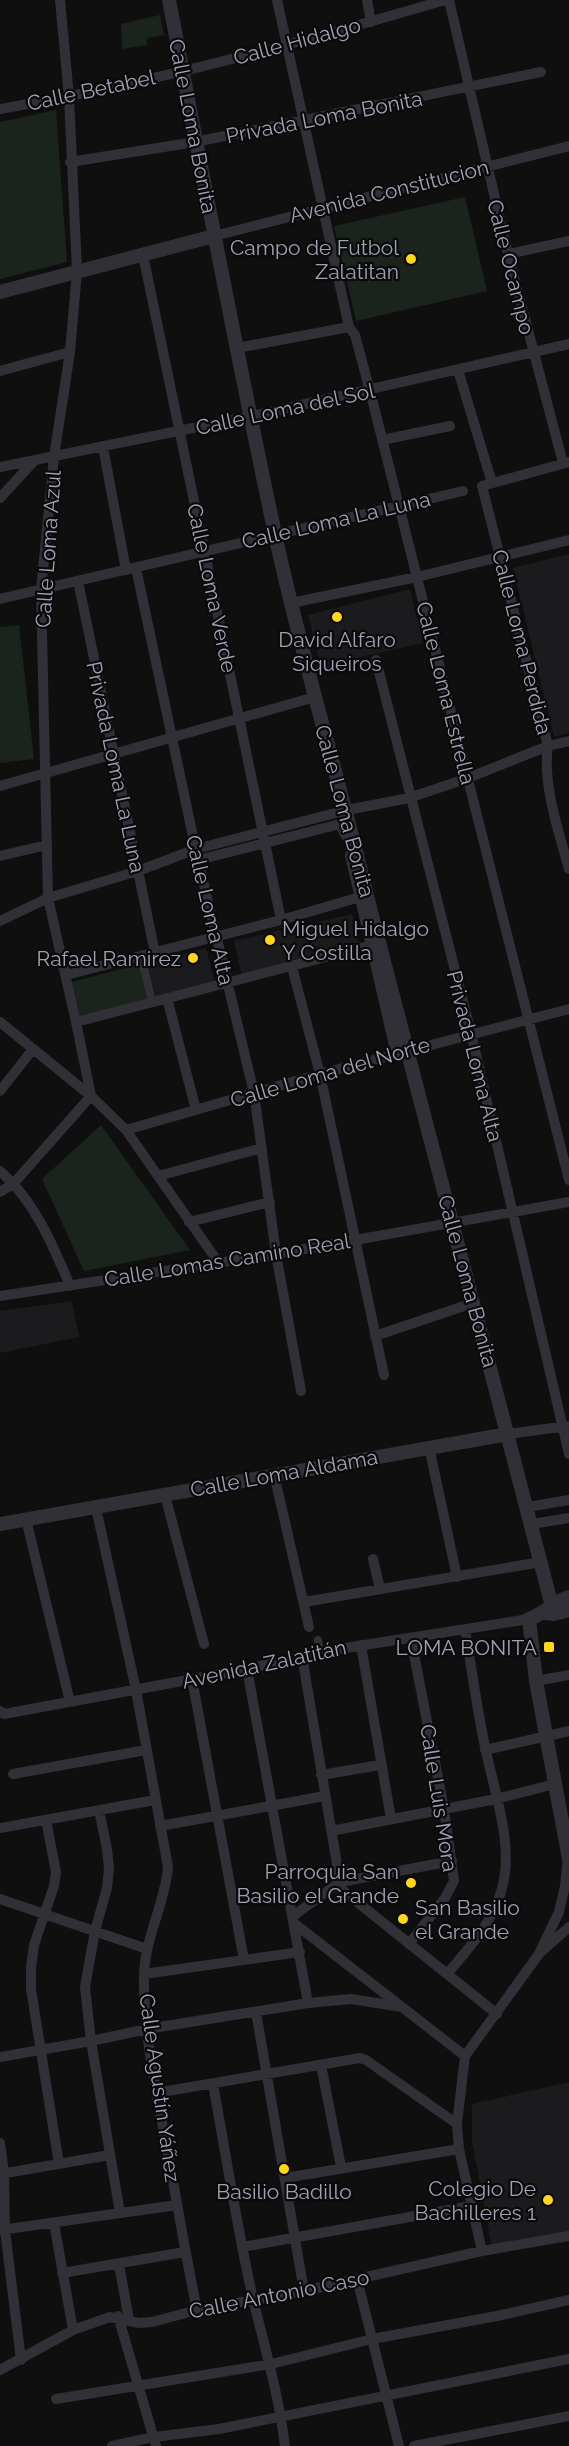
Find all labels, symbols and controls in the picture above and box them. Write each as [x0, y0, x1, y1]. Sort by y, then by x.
street label: Calle Hidalgo [231, 12, 363, 70]
street label: Calle Loma Bonita [164, 37, 222, 215]
street label: Calle Betabel [25, 64, 158, 116]
street label: Privada Loma Bonita [224, 86, 424, 148]
street label: Avenida Constitucion [287, 154, 491, 228]
street label: Calle Ocampo [482, 197, 540, 337]
place label: Campo de Futbol Zalatitan [230, 235, 399, 284]
marker: Campo de Futbol Zalatitan [404, 252, 418, 266]
street label: Calle Loma del Sol [193, 378, 377, 440]
street label: Calle Loma Azul [30, 469, 66, 628]
street label: Calle Loma La Luna [239, 486, 433, 554]
street label: Calle Loma Verde [182, 501, 242, 675]
street label: Calle Loma Perdida [487, 547, 557, 737]
street label: Calle Loma Estrella [411, 599, 481, 787]
marker: David Alfaro Siqueiros [330, 610, 344, 624]
place label: David Alfaro Siqueiros [278, 627, 396, 676]
street label: Privada Loma La Luna [81, 659, 151, 875]
street label: Calle Loma Bonita [310, 722, 380, 900]
street label: Calle Loma Alta [181, 833, 239, 987]
place label: Miguel Hidalgo Y Costilla [282, 916, 429, 965]
marker: Miguel Hidalgo Y Costilla [263, 933, 277, 947]
place label: Rafael Ramirez [37, 946, 181, 971]
marker: Rafael Ramirez [186, 951, 200, 965]
street label: Privada Loma Alta [442, 968, 508, 1144]
street label: Calle Loma del Norte [227, 1032, 433, 1112]
street label: Calle Loma Bonita [433, 1192, 503, 1370]
street label: Calle Lomas Camino Real [102, 1228, 352, 1292]
street label: Calle Loma Aldama [188, 1444, 380, 1502]
street label: Avenida Zalatitán [180, 1634, 348, 1694]
place label: LOMA BONITA [396, 1635, 537, 1660]
marker: LOMA BONITA [542, 1640, 556, 1654]
street label: Calle Luis Mora [415, 1722, 463, 1874]
place label: Parroquia San Basilio el Grande [237, 1859, 399, 1908]
marker: Parroquia San Basilio el Grande [404, 1876, 418, 1890]
place label: San Basilio el Grande [415, 1895, 520, 1944]
marker: San Basilio el Grande [396, 1912, 410, 1926]
street label: Calle Agustín Yáñez [134, 1992, 186, 2184]
marker: Basilio Badillo [277, 2162, 291, 2176]
place label: Colegio De Bachilleres 1 [415, 2176, 536, 2225]
place label: Basilio Badillo [216, 2179, 352, 2204]
marker: Colegio De Bachilleres 1 [541, 2193, 555, 2207]
street label: Calle Antonio Caso [187, 2264, 371, 2324]

